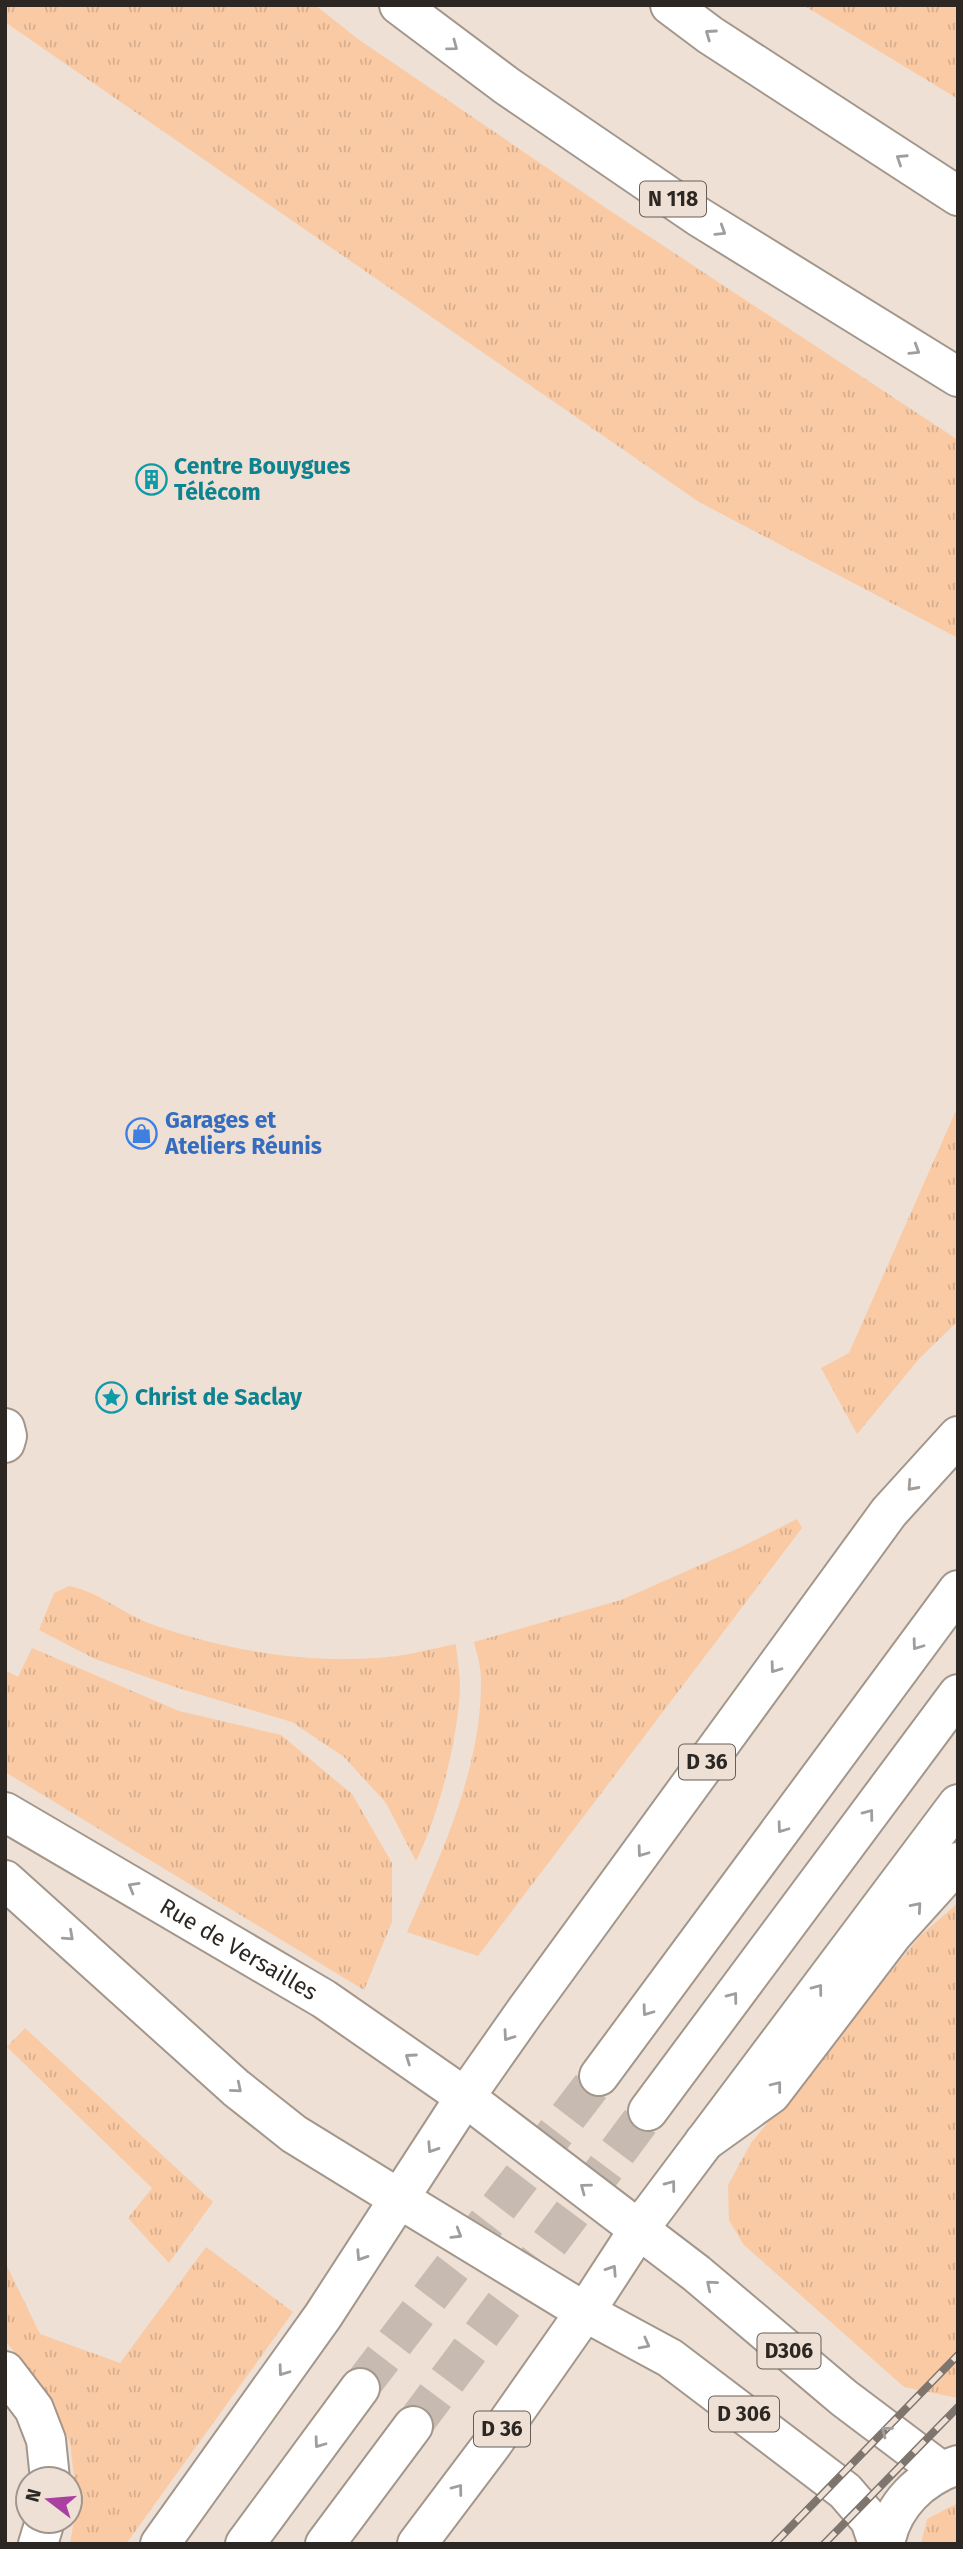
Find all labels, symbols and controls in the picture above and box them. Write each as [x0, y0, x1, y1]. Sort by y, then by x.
one-way arrow [705, 30, 718, 42]
one-way arrow [445, 38, 458, 50]
one-way arrow [895, 154, 908, 167]
road number: N 118 [640, 182, 706, 216]
one-way arrow [714, 222, 727, 235]
one-way arrow [907, 342, 920, 355]
place label: Centre Bouygues Télécom [174, 452, 350, 506]
building icon: Centre Bouygues Télécom [134, 462, 168, 496]
place label: Garages et Ateliers Réunis [164, 1106, 322, 1160]
shop icon: Garages et Ateliers Réunis [125, 1116, 159, 1150]
place icon: Christ de Saclay [95, 1380, 129, 1414]
place label: Christ de Saclay [135, 1383, 303, 1411]
one-way arrow [908, 1478, 920, 1491]
one-way arrow [913, 1637, 925, 1649]
one-way arrow [771, 1660, 784, 1673]
road number: D 36 [679, 1744, 735, 1780]
one-way arrow [860, 1809, 873, 1822]
one-way arrow [778, 1820, 790, 1833]
one-way arrow [637, 1844, 650, 1857]
one-way arrow [127, 1882, 140, 1895]
street label: Rue de Versailles [155, 1892, 323, 2006]
one-way arrow [909, 1902, 921, 1915]
one-way arrow [61, 1927, 74, 1940]
one-way arrow [809, 1984, 822, 1997]
one-way arrow [724, 1992, 737, 2005]
one-way arrow [643, 2003, 655, 2016]
one-way arrow [504, 2028, 516, 2041]
one-way arrow [405, 2053, 418, 2066]
one-way arrow [230, 2080, 242, 2093]
one-way arrow [768, 2082, 781, 2094]
one-way arrow [427, 2140, 440, 2153]
one-way arrow [663, 2181, 676, 2193]
one-way arrow [580, 2183, 592, 2196]
one-way arrow [449, 2225, 462, 2238]
one-way arrow [357, 2248, 370, 2261]
one-way arrow [603, 2265, 616, 2278]
one-way arrow [706, 2281, 719, 2293]
road number: D306 [758, 2334, 820, 2368]
one-way arrow [638, 2336, 650, 2349]
one-way arrow [279, 2363, 291, 2376]
road number: D 306 [709, 2396, 779, 2432]
road number: D 36 [474, 2412, 530, 2446]
one-way arrow [881, 2426, 894, 2439]
one-way arrow [315, 2435, 328, 2448]
north arrow [14, 2465, 84, 2535]
one-way arrow [450, 2484, 462, 2497]
text: N [20, 2486, 46, 2505]

